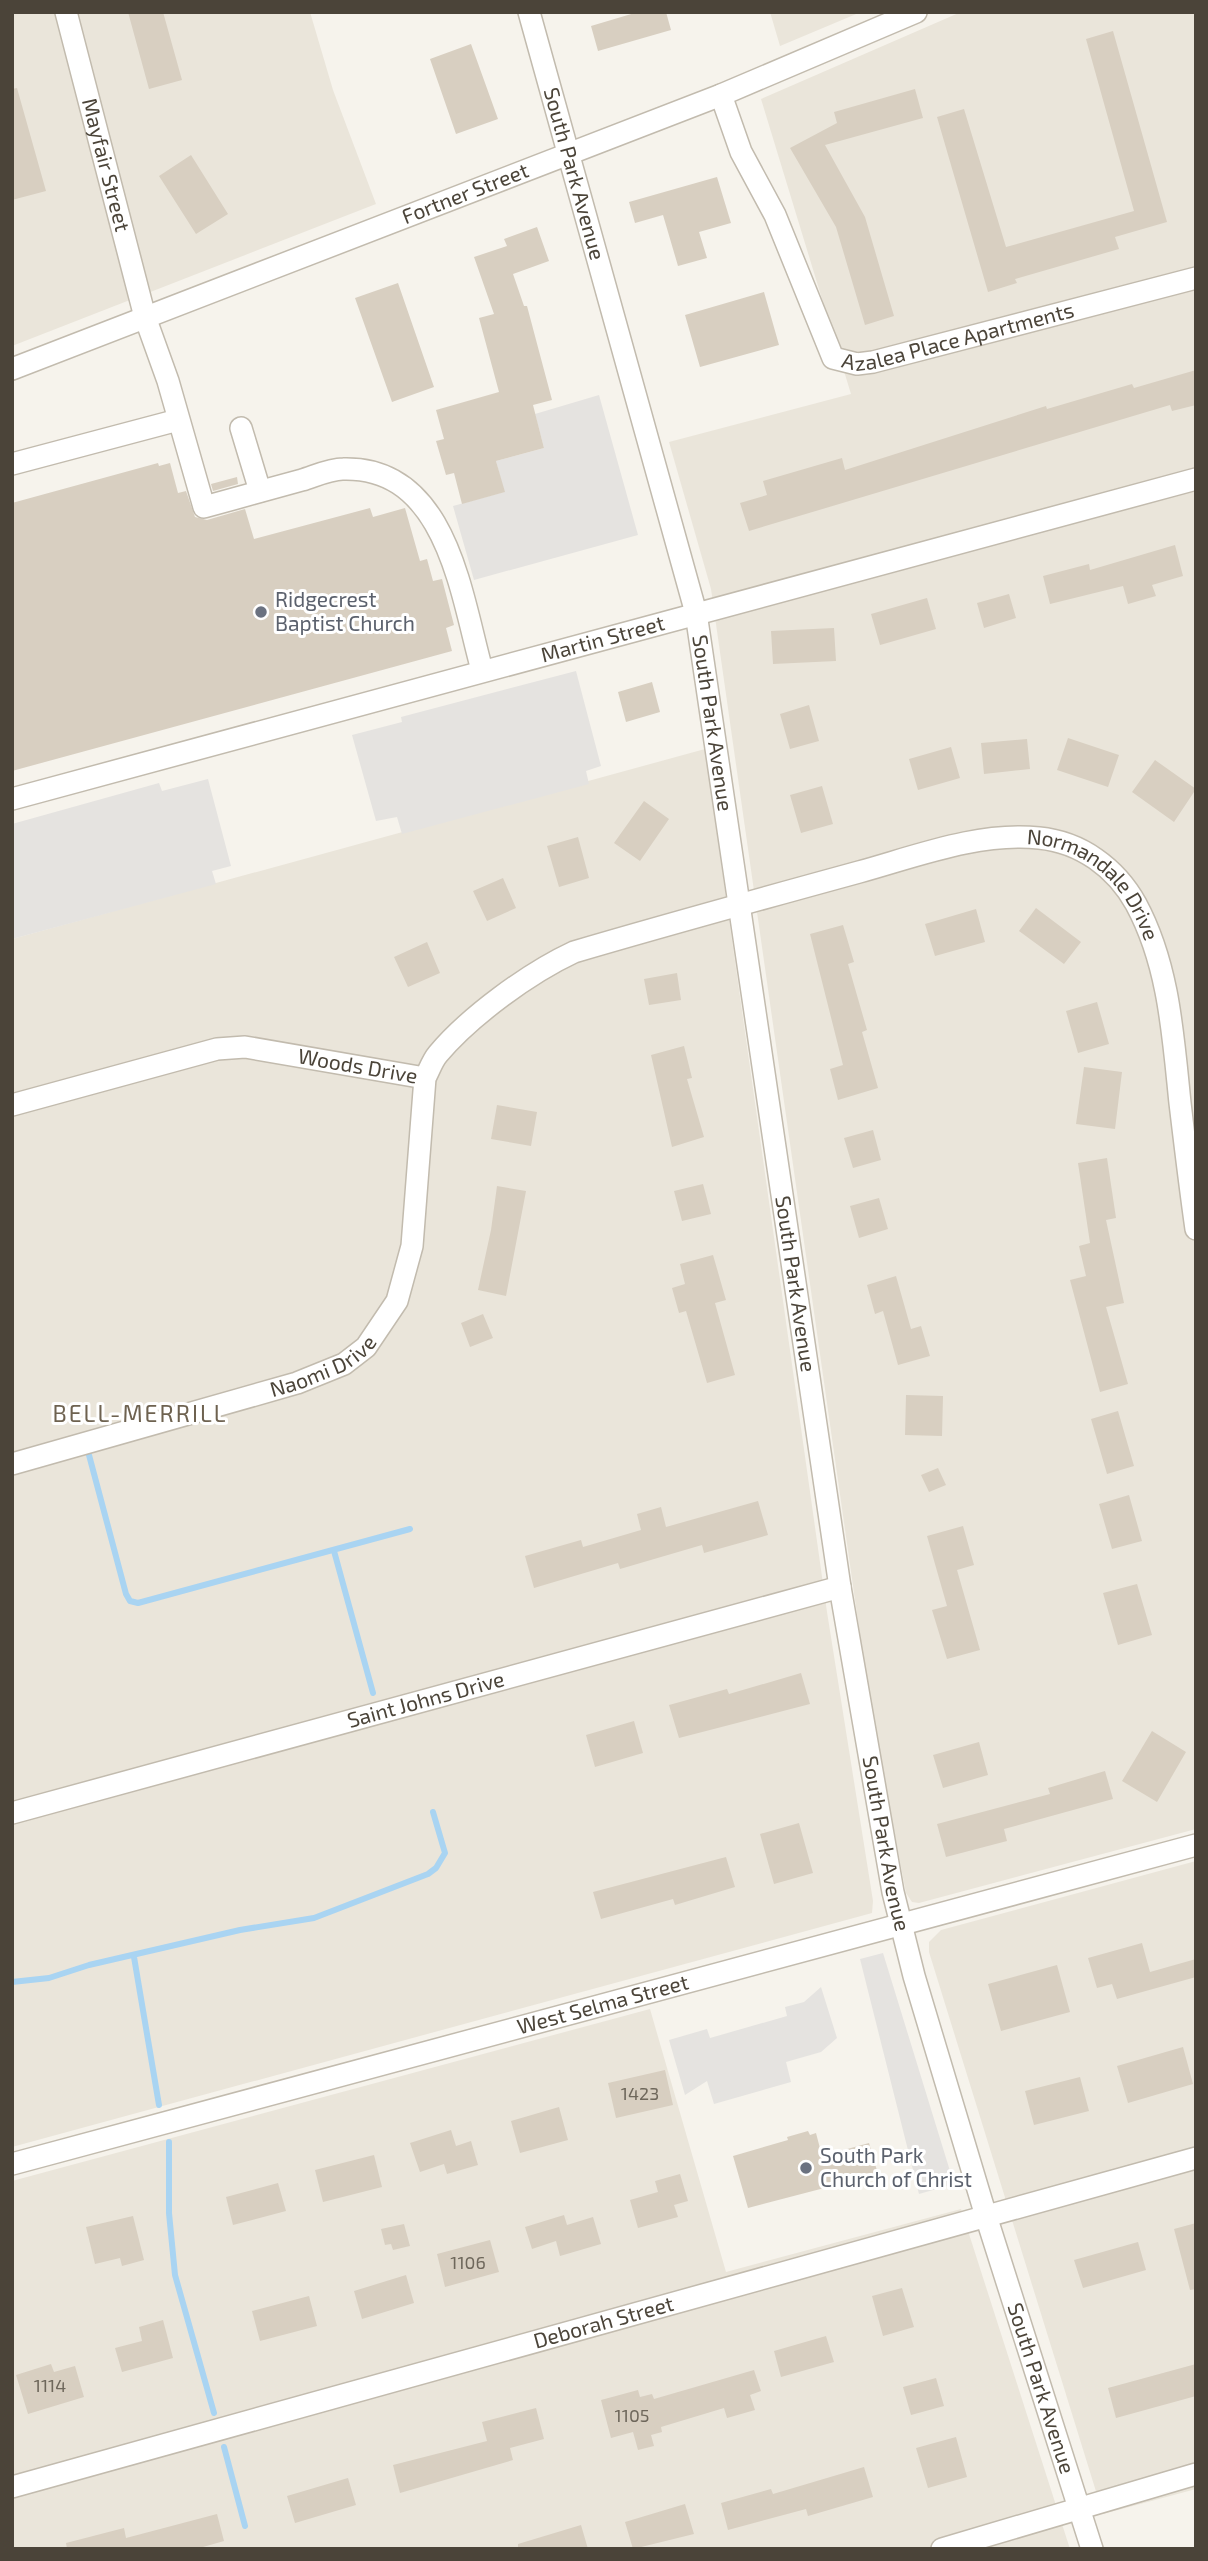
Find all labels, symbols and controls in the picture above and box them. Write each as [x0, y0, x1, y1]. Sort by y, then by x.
street label: South Park Avenue [540, 84, 611, 263]
street label: Mayfair Street [78, 95, 136, 234]
street label: Fortner Street [398, 157, 532, 228]
street label: Azalea Place Apartments [839, 296, 1076, 375]
place label: Ridgecrest Baptist Church [275, 586, 415, 635]
marker: Ridgecrest Baptist Church [253, 604, 269, 620]
street label: Martin Street [538, 609, 667, 666]
street label: South Park Avenue [688, 633, 739, 813]
street label: Normandale Drive [1026, 823, 1165, 943]
street label: Woods Drive [296, 1042, 420, 1088]
street label: South Park Avenue [771, 1194, 822, 1374]
street label: Naomi Drive [267, 1331, 381, 1401]
district label: BELL-MERRILL [52, 1399, 228, 1427]
street label: Saint Johns Drive [344, 1665, 507, 1732]
street label: South Park Avenue [859, 1754, 916, 1934]
street label: West Selma Street [514, 1968, 691, 2038]
house number: 1423 [621, 2082, 659, 2104]
place label: South Park Church of Christ [820, 2142, 972, 2191]
marker: South Park Church of Christ [798, 2160, 814, 2176]
house number: 1106 [450, 2251, 486, 2273]
street label: Deborah Street [530, 2290, 676, 2353]
street label: South Park Avenue [1003, 2299, 1081, 2477]
house number: 1114 [34, 2374, 66, 2396]
house number: 1105 [615, 2404, 649, 2426]

